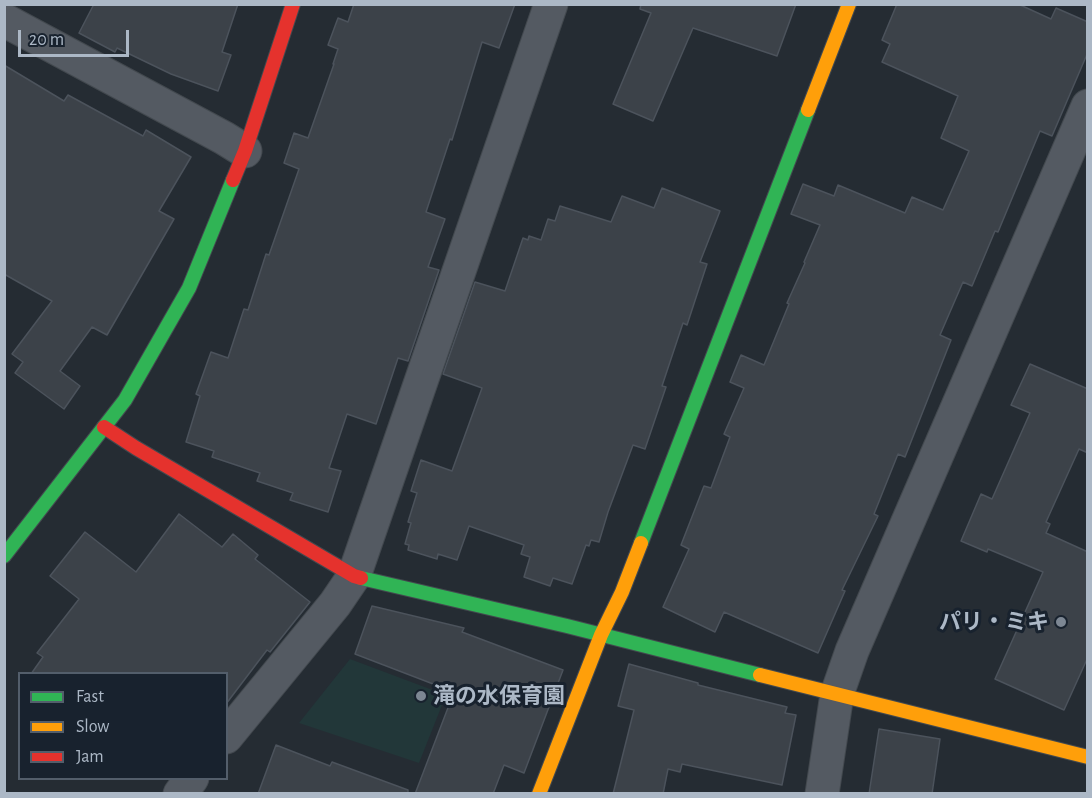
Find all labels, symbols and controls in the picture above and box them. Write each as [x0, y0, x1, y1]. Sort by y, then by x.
scale bar [21, 18, 132, 56]
text: 20 m [29, 31, 64, 49]
place label: パリ・ミキ [939, 609, 1049, 635]
marker: パリ・ミキ [1054, 615, 1068, 629]
legend [18, 672, 228, 780]
place label: 滝の水保育園 [433, 683, 565, 709]
text: Fast [76, 688, 104, 706]
marker: 滝の水保育園 [414, 689, 428, 703]
text: Slow [76, 718, 109, 736]
text: Jam [76, 748, 104, 766]

